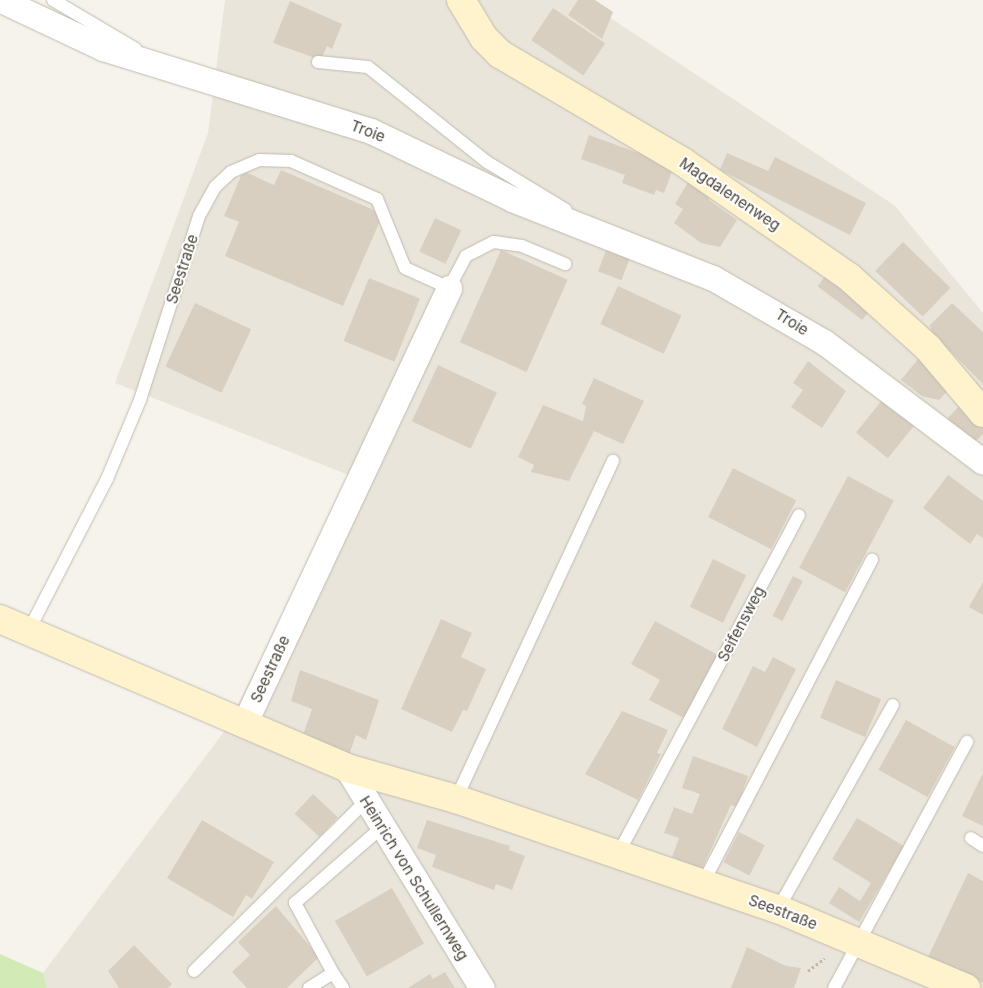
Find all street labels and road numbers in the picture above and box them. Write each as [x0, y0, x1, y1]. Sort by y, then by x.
street label: Troie [348, 116, 388, 146]
street label: Magdalenenweg [676, 154, 784, 234]
street label: Seestraße [162, 232, 202, 306]
street label: Troie [772, 305, 812, 339]
street label: Seifensweg [714, 583, 768, 665]
street label: Seestraße [247, 633, 293, 705]
street label: Heinrich von Schullernweg [356, 792, 472, 964]
street label: Seestraße [746, 891, 820, 933]

